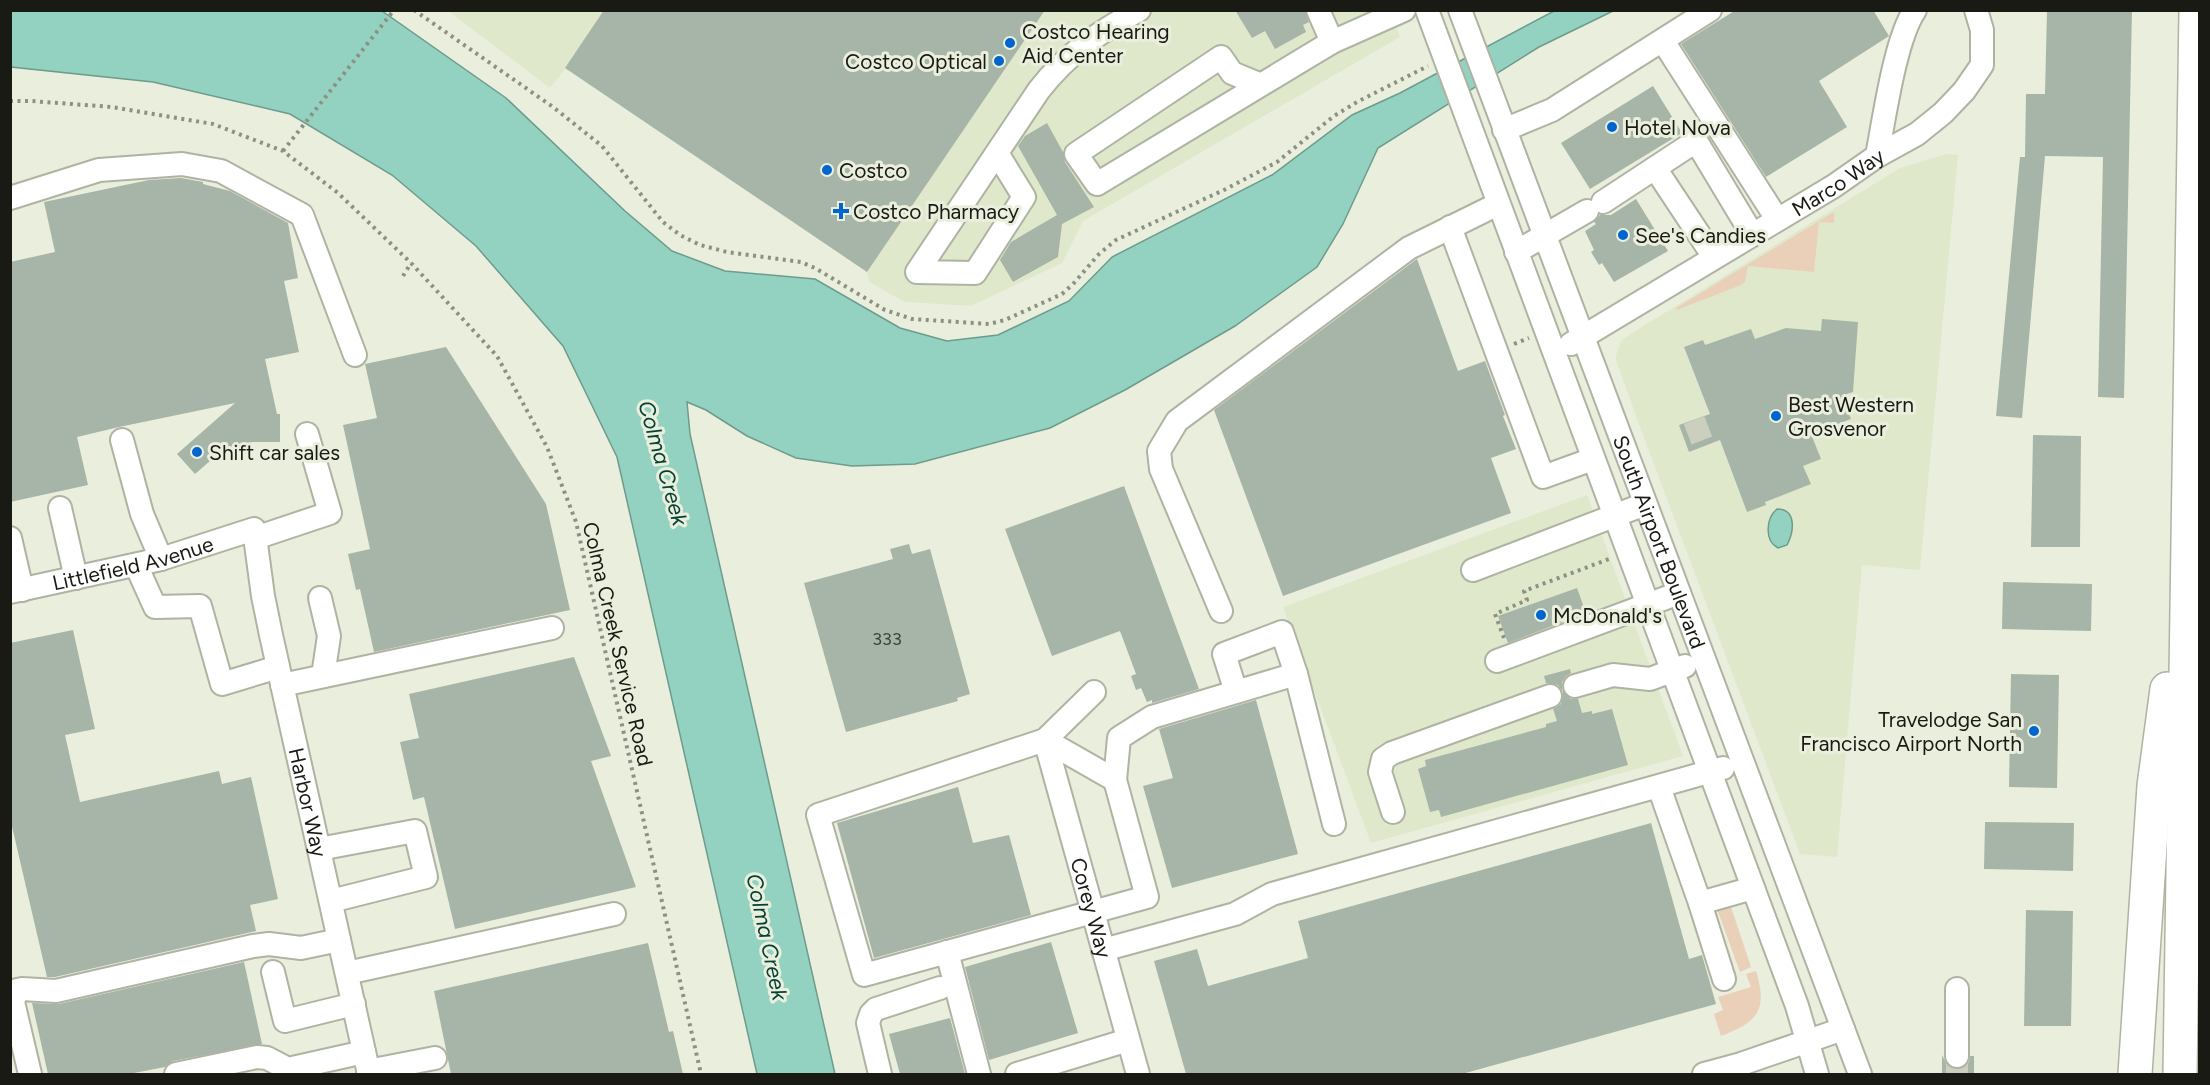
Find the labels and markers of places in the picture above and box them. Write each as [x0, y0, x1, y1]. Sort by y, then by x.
place label: Costco Hearing Aid Center [1022, 19, 1170, 68]
marker: Costco Hearing Aid Center [1003, 36, 1017, 50]
place label: Costco Optical [845, 49, 987, 74]
marker: Costco Optical [992, 54, 1006, 68]
place label: Hotel Nova [1624, 115, 1731, 140]
marker: Hotel Nova [1605, 120, 1619, 134]
place label: Costco [839, 158, 908, 183]
marker: Costco [820, 163, 834, 177]
place label: Costco Pharmacy [853, 199, 1019, 224]
marker: Costco Pharmacy [834, 204, 848, 218]
place label: See's Candies [1635, 223, 1766, 248]
marker: See's Candies [1616, 228, 1630, 242]
place label: Best Western Grosvenor [1788, 392, 1914, 441]
marker: Best Western Grosvenor [1769, 409, 1783, 423]
place label: Shift car sales [209, 440, 340, 465]
marker: Shift car sales [190, 445, 204, 459]
place label: McDonald's [1553, 603, 1662, 628]
marker: McDonald's [1534, 608, 1548, 622]
place label: Travelodge San Francisco Airport North [1800, 707, 2022, 756]
marker: Travelodge San Francisco Airport North [2027, 724, 2041, 738]

